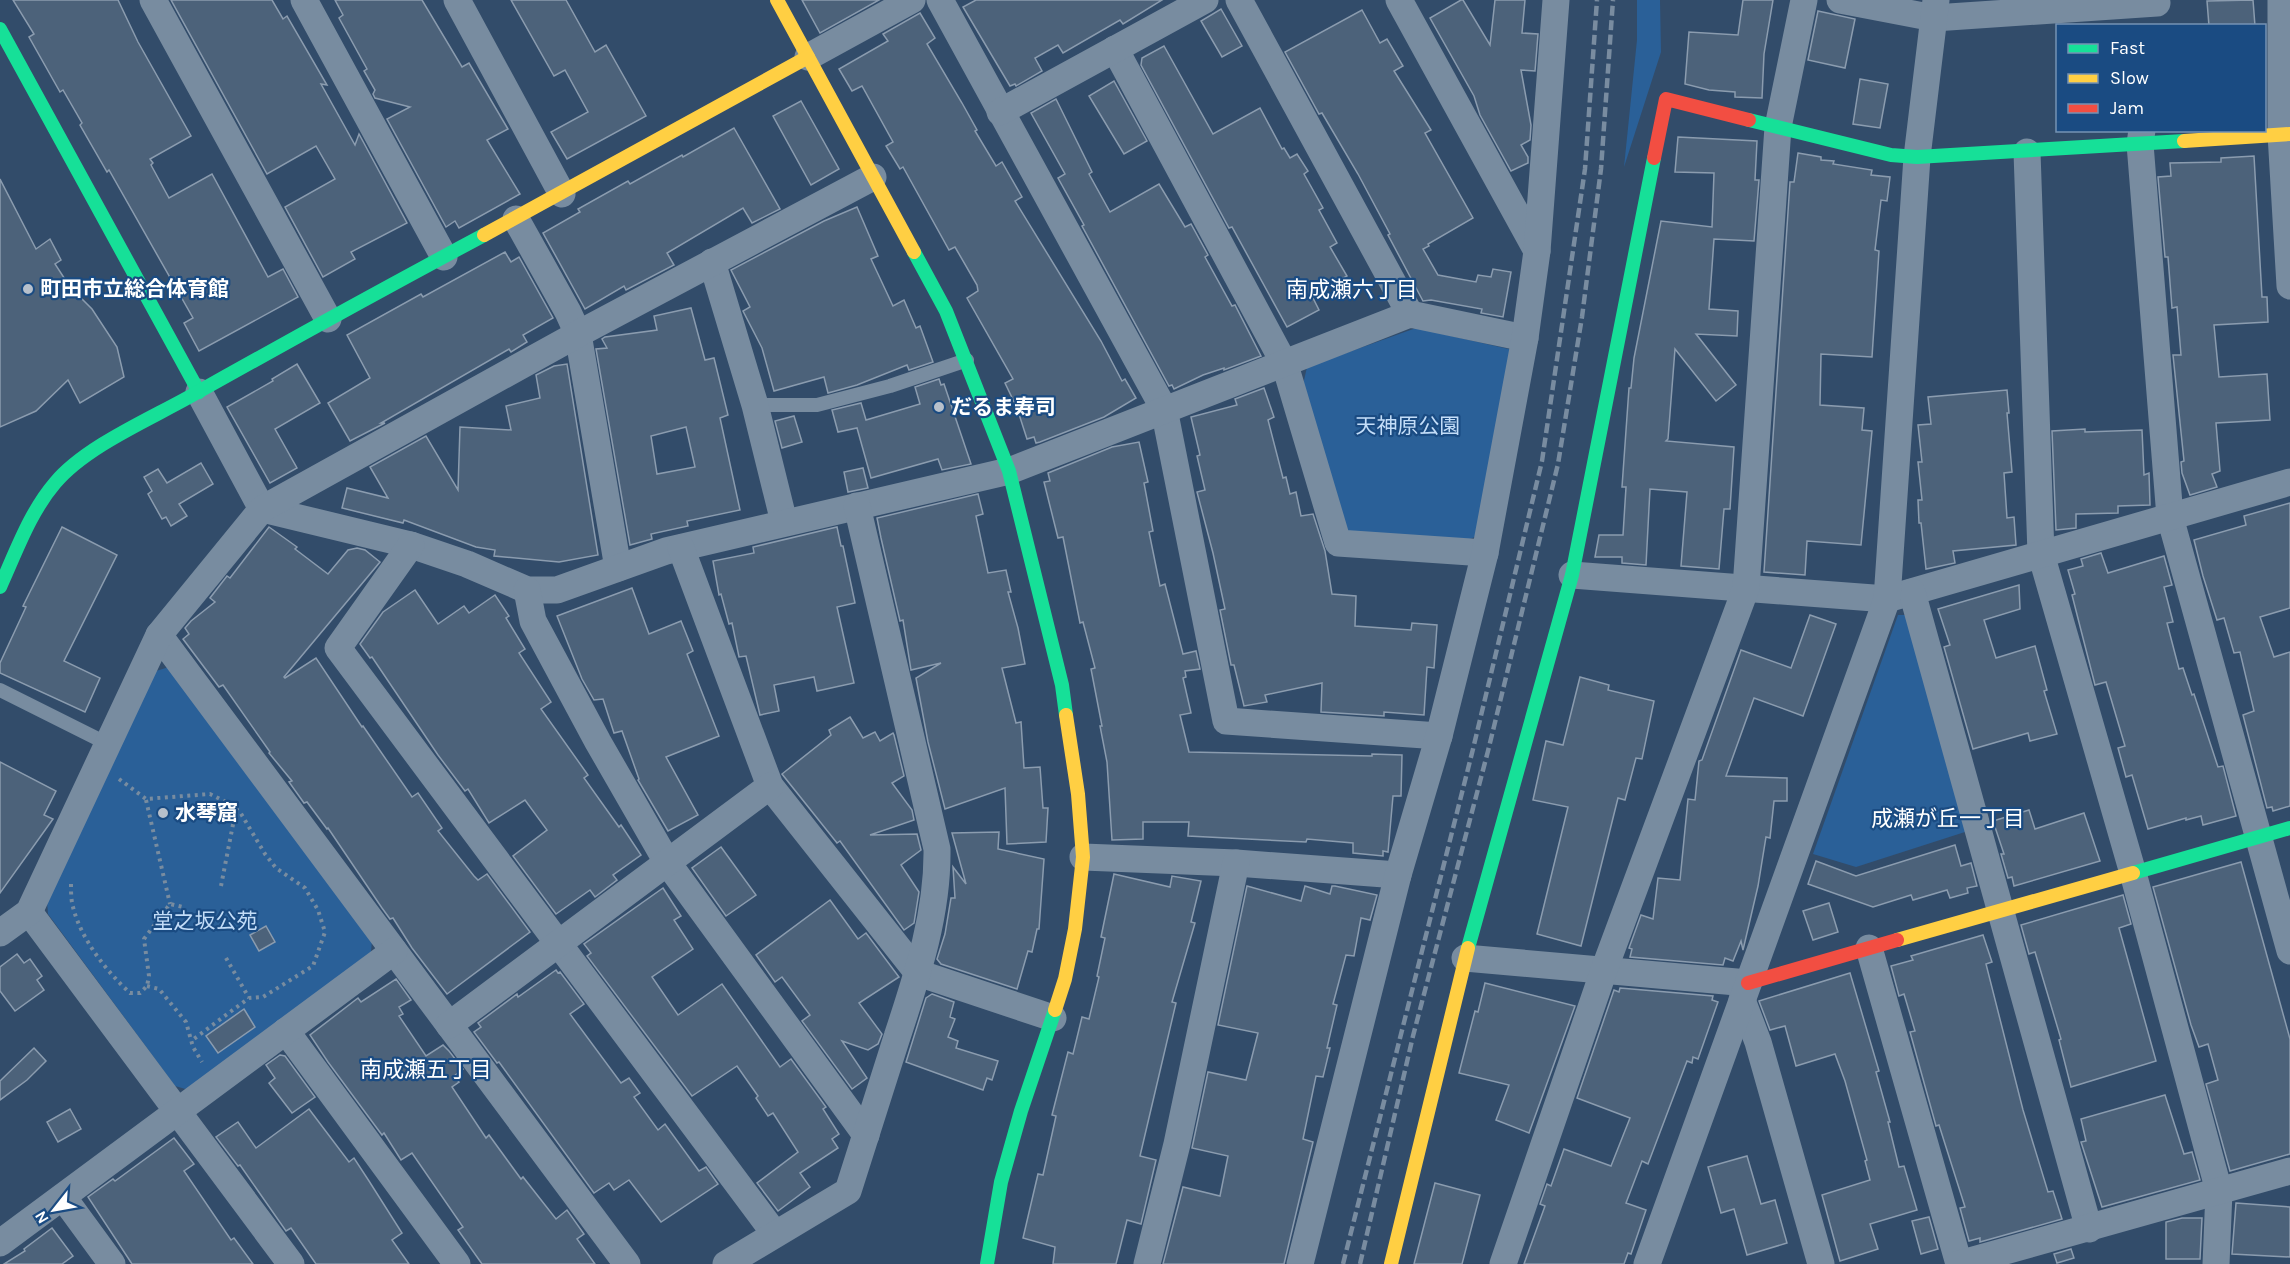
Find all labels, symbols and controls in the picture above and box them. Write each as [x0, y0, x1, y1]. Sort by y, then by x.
legend [2056, 24, 2266, 132]
text: Fast [2110, 37, 2145, 59]
text: Slow [2110, 67, 2149, 89]
text: Jam [2110, 97, 2144, 119]
place label: 町田市立総合体育館 [40, 277, 229, 301]
district label: 南成瀬六丁目 [1286, 277, 1418, 303]
marker: 町田市立総合体育館 [21, 282, 35, 296]
place label: だるま寿司 [951, 395, 1056, 419]
marker: だるま寿司 [932, 400, 946, 414]
park label: 天神原公園 [1356, 414, 1461, 438]
place label: 水琴窟 [175, 801, 238, 825]
marker: 水琴窟 [156, 806, 170, 820]
district label: 成瀬が丘一丁目 [1871, 806, 2025, 832]
park label: 堂之坂公苑 [153, 909, 258, 933]
district label: 南成瀬五丁目 [360, 1057, 492, 1083]
north arrow [24, 1180, 84, 1240]
text: N [30, 1208, 53, 1227]

